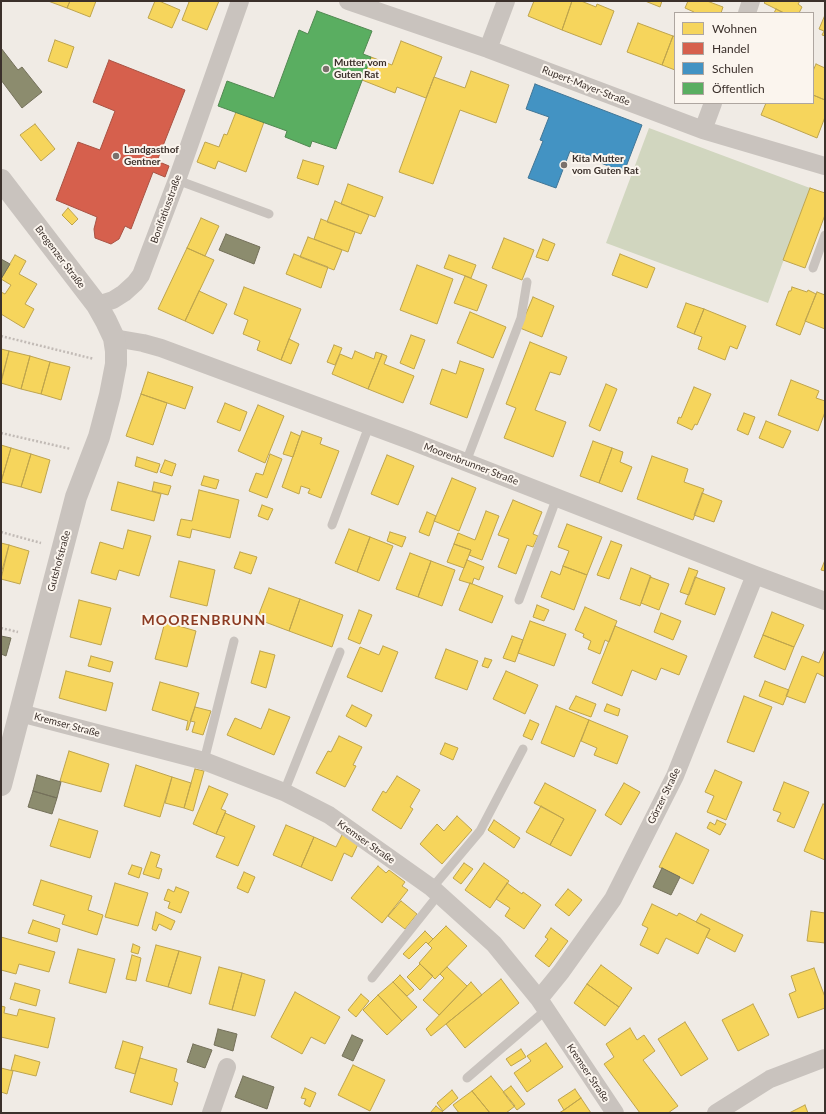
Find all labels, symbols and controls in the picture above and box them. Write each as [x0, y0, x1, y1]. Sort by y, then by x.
legend [674, 12, 814, 104]
text: Wohnen [712, 21, 757, 36]
text: Handel [712, 41, 750, 56]
place label: Mutter vom Guten Rat [334, 57, 387, 80]
text: Schulen [712, 61, 753, 76]
marker: Mutter vom Guten Rat [321, 64, 331, 74]
street label: Rupert-Mayer-Straße [540, 64, 632, 108]
text: Öffentlich [712, 81, 765, 96]
place label: Landgasthof Gentner [124, 144, 179, 168]
marker: Landgasthof Gentner [111, 151, 121, 161]
place label: Kita Mutter vom Guten Rat [572, 153, 639, 176]
marker: Kita Mutter vom Guten Rat [559, 160, 569, 170]
street label: Bonifatiusstraße [148, 173, 184, 245]
street label: Bregenzer Straße [33, 223, 87, 291]
street label: Moorenbrunner Straße [422, 440, 520, 488]
street label: Gutshofstraße [45, 529, 73, 593]
district label: MOORENBRUNN [142, 612, 266, 628]
street label: Kremser Straße [33, 710, 101, 740]
street label: Görzer Straße [645, 766, 683, 826]
street label: Kremser Straße [335, 818, 397, 866]
street label: Kremser Straße [564, 1042, 612, 1104]

